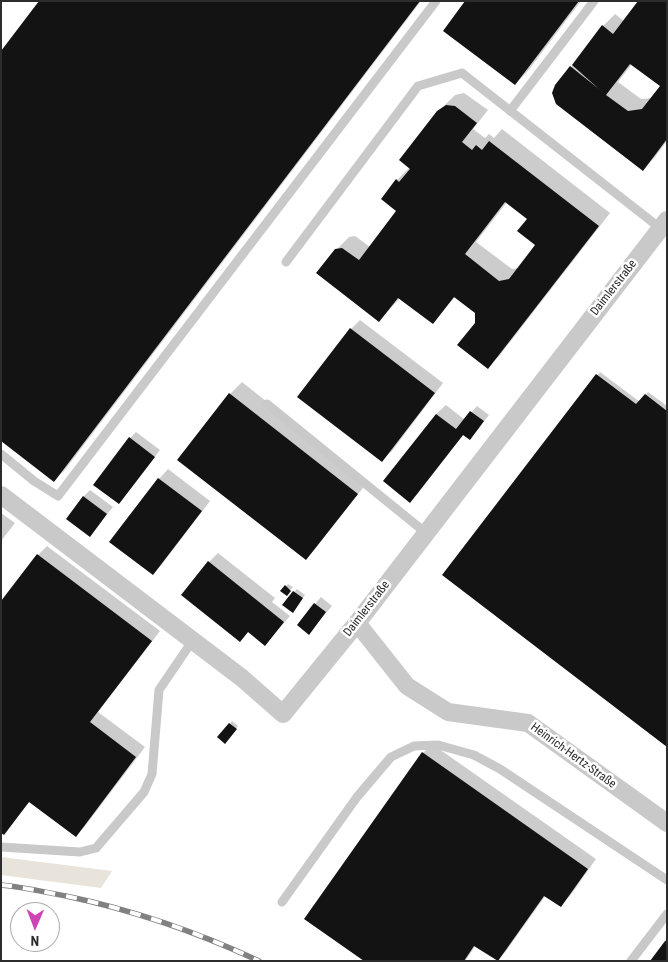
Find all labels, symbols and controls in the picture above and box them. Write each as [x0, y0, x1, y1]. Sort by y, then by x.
street label: Daimlerstraße [588, 257, 640, 319]
street label: Daimlerstraße [341, 578, 393, 640]
street label: Heinrich-Hertz-Straße [528, 720, 618, 792]
north arrow [10, 902, 60, 952]
text: N [30, 933, 39, 949]

